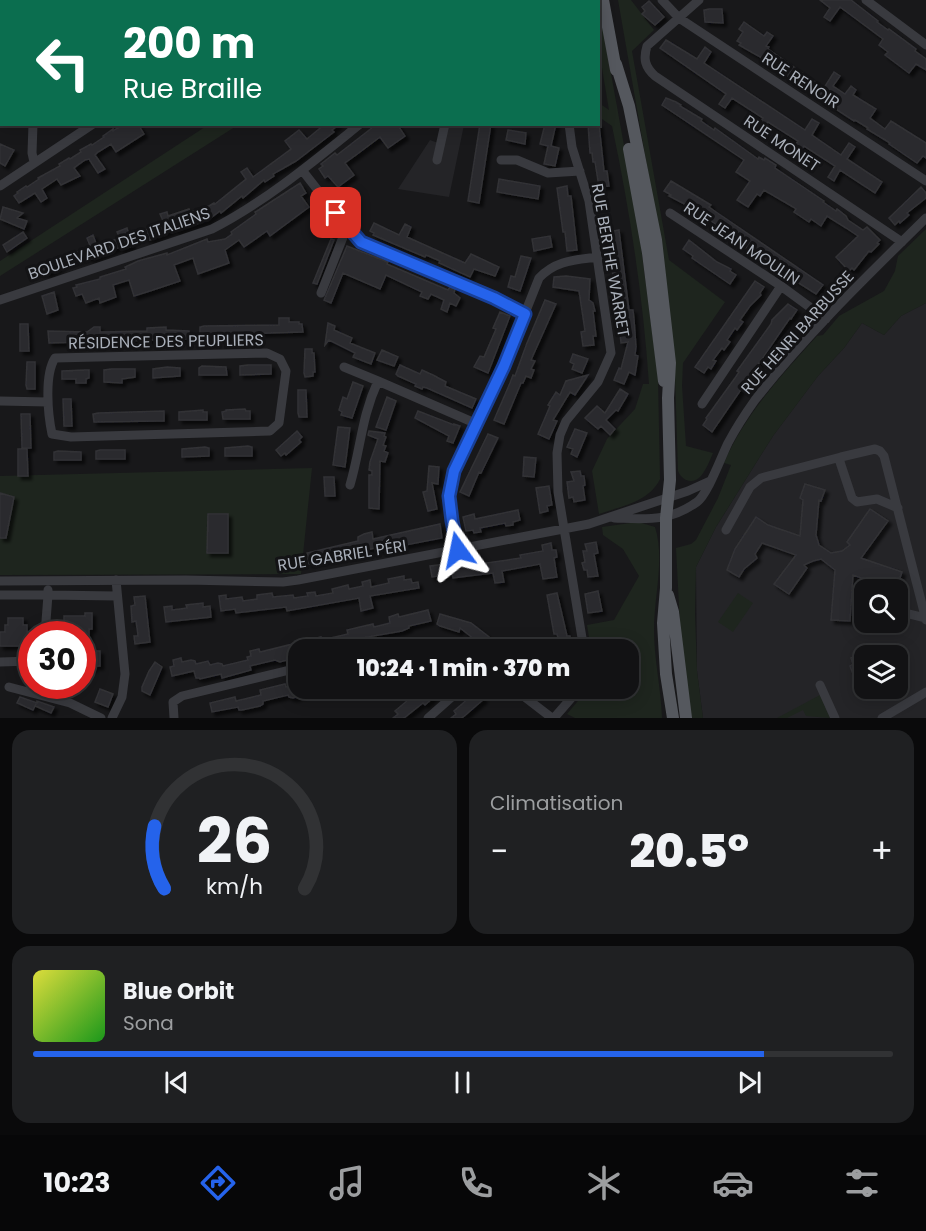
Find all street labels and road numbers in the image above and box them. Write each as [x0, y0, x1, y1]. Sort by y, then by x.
street label: RUE RENOIR [757, 47, 844, 114]
street label: RUE MONET [739, 109, 825, 178]
street label: RUE BERTHE WARRET [586, 181, 635, 339]
street label: RUE JEAN MOULIN [679, 196, 804, 291]
street label: BOULEVARD DES ITALIENS [25, 201, 213, 286]
street label: RUE HENRI BARBUSSE [735, 265, 859, 399]
street label: RÉSIDENCE DES PEUPLIERS [68, 328, 264, 355]
street label: RUE GABRIEL PÉRI [276, 534, 408, 577]

